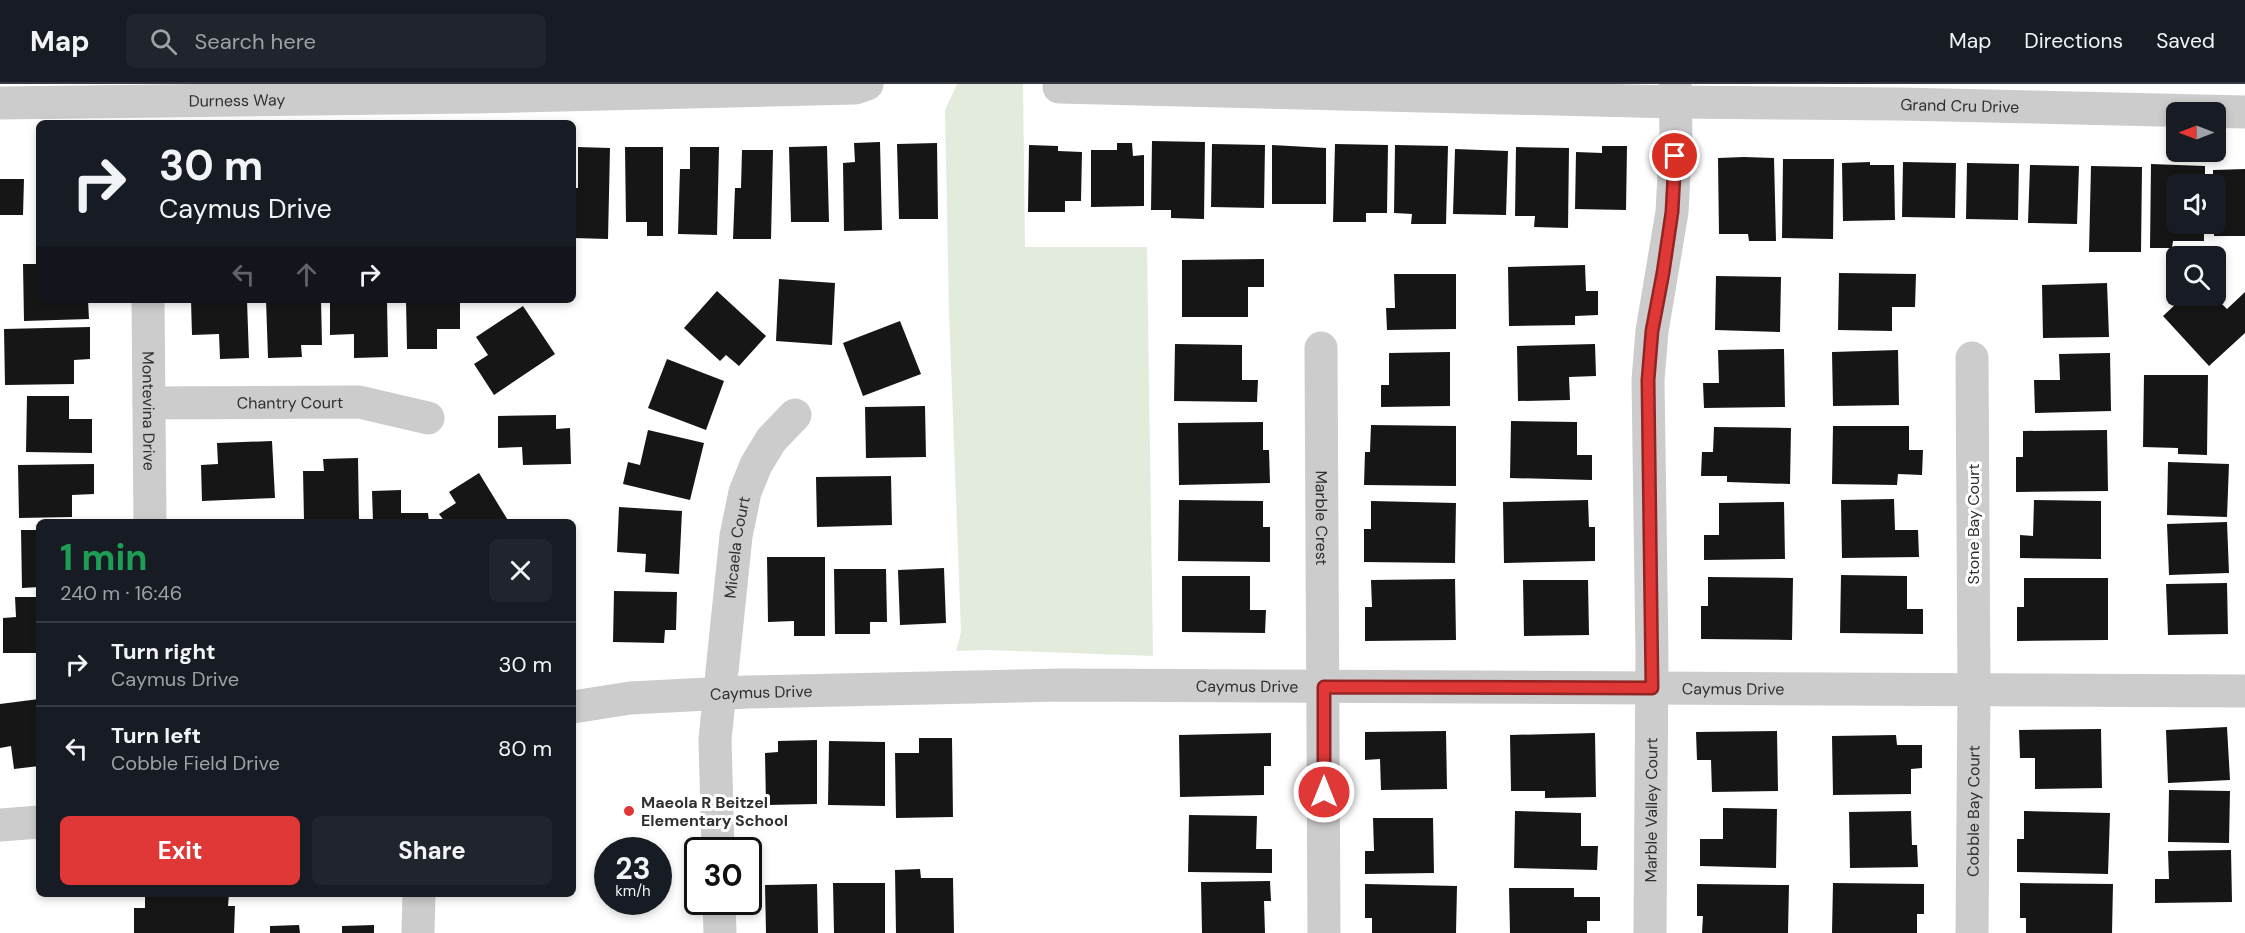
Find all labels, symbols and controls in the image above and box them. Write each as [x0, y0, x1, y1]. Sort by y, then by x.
search box [126, 14, 546, 68]
text: Map [30, 23, 90, 60]
icon: search [147, 25, 180, 58]
text: Search here [195, 27, 316, 56]
text: Map [1949, 27, 1991, 55]
text: Directions [2024, 27, 2123, 55]
text: Saved [2156, 27, 2215, 55]
street label: Durness Way [188, 89, 286, 111]
street label: Grand Cru Drive [1900, 94, 2020, 117]
north arrow [2166, 102, 2226, 162]
map controls [2166, 102, 2226, 306]
pin [1649, 130, 1700, 181]
text: 30 m [159, 138, 263, 193]
icon: arrive [1658, 139, 1691, 172]
icon: right [60, 144, 138, 222]
button: sound [2166, 174, 2226, 234]
text: Caymus Drive [159, 191, 332, 226]
button: search [2166, 246, 2226, 306]
icon: left [227, 258, 260, 291]
icon: ahead [290, 258, 323, 291]
icon: right [353, 258, 386, 291]
street label: Montevina Drive [138, 351, 160, 471]
street label: Chantry Court [237, 392, 343, 413]
street label: Stone Bay Court [1963, 464, 1984, 584]
street label: Marble Crest [1311, 470, 1333, 566]
street label: Micaela Court [719, 494, 754, 599]
text: 1 min [60, 534, 148, 581]
button: close [489, 539, 552, 602]
text: 240 m · 16:46 [60, 580, 182, 606]
text: Turn right [111, 637, 216, 666]
icon: right [60, 648, 93, 681]
text: 30 m [498, 650, 552, 679]
text: Caymus Drive [111, 666, 239, 692]
street label: Caymus Drive [1196, 675, 1298, 697]
street label: Caymus Drive [1682, 678, 1784, 699]
street label: Caymus Drive [709, 680, 813, 704]
text: Turn left [111, 721, 201, 750]
icon: left [60, 732, 93, 765]
text: 80 m [498, 734, 552, 763]
street label: Marble Valley Court [1640, 737, 1662, 883]
street label: Cobble Bay Court [1962, 745, 1984, 877]
text: Cobble Field Drive [111, 750, 280, 776]
position arrow [1292, 760, 1356, 824]
place label: Maeola R Beitzel Elementary School [641, 792, 788, 831]
marker: Maeola R Beitzel Elementary School [622, 804, 636, 818]
button: Exit [60, 816, 300, 885]
button: Share [312, 816, 552, 885]
speed limit sign: 30 [684, 837, 762, 915]
text: 23 [615, 849, 651, 888]
text: km/h [615, 881, 651, 901]

